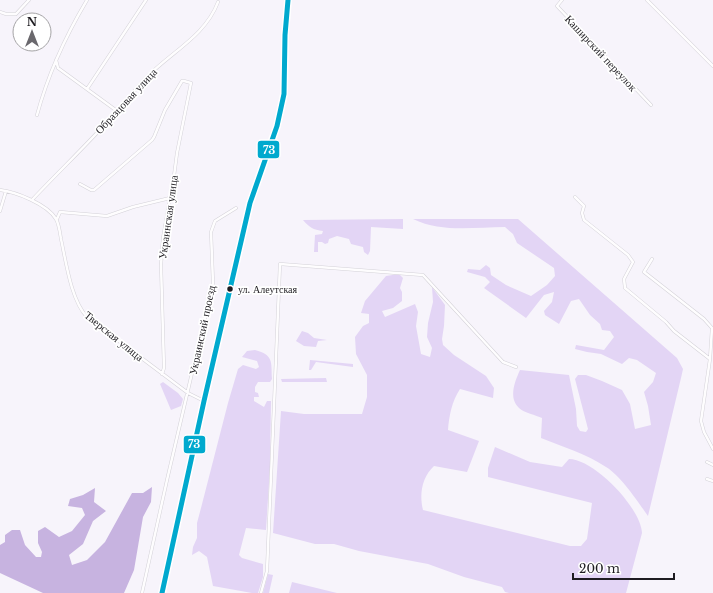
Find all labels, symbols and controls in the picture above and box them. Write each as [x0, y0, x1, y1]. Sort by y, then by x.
north arrow [12, 12, 52, 52]
street label: Каширский переулок [562, 12, 640, 95]
text: N [27, 15, 38, 29]
street label: Образцовая улица [92, 65, 160, 137]
line badge: 73 [257, 140, 280, 159]
text: 73 [263, 143, 275, 157]
street label: Украинская улица [155, 174, 181, 260]
place label: ул. Алеутская [238, 283, 298, 296]
street label: Украинский проезд [186, 284, 218, 376]
marker: ул. Алеутская [225, 284, 235, 294]
street label: Тверская улица [82, 308, 146, 364]
line badge: 73 [183, 435, 206, 454]
text: 73 [188, 437, 200, 451]
scale bar [573, 555, 674, 581]
text: 200 m [579, 561, 620, 576]

